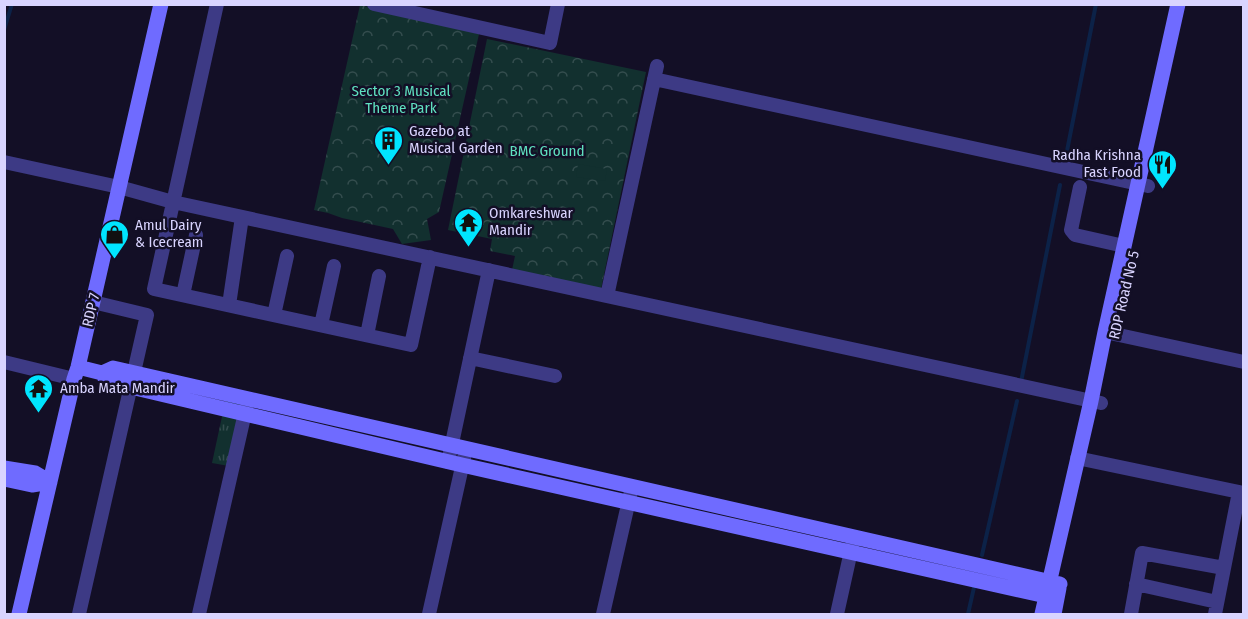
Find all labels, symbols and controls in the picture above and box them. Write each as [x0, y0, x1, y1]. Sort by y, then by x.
park label: Sector 3 Musical Theme Park [351, 82, 451, 117]
place label: Gazebo at Musical Garden [409, 122, 503, 157]
building icon: Gazebo at Musical Garden [372, 124, 404, 166]
park label: BMC Ground [510, 142, 584, 160]
place label: Radha Krishna Fast Food [1052, 146, 1141, 181]
restaurant icon: Radha Krishna Fast Food [1146, 148, 1178, 190]
place label: Omkareshwar Mandir [489, 204, 574, 239]
temple icon: Omkareshwar Mandir [452, 206, 484, 248]
place label: Amul Dairy & Icecream [135, 216, 203, 251]
shop icon: Amul Dairy & Icecream [98, 218, 130, 260]
street label: RDP Road No 5 [1105, 249, 1143, 341]
street label: RDP 7 [78, 291, 104, 329]
temple icon: Amba Mata Mandir [23, 372, 55, 414]
place label: Amba Mata Mandir [60, 379, 176, 397]

